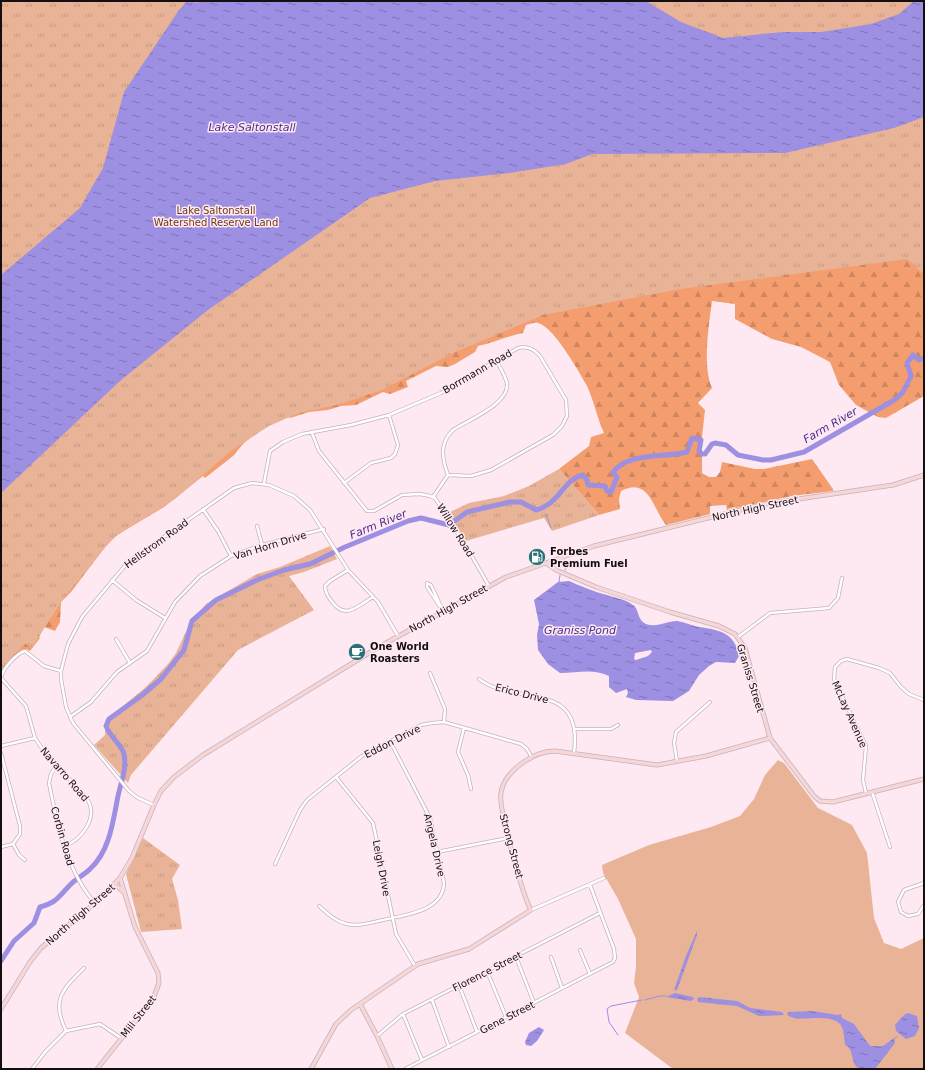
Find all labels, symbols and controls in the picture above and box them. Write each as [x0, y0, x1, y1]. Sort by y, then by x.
water label: Lake Saltonstall [208, 121, 296, 134]
park label: Lake Saltonstall Watershed Reserve Land [154, 205, 278, 228]
street label: Borrmann Road [441, 347, 514, 396]
water label: Farm River [801, 404, 861, 446]
street label: North High Street [711, 494, 799, 523]
street label: Willow Road [435, 502, 476, 559]
water label: Farm River [348, 507, 410, 542]
street label: Hellstrom Road [122, 517, 190, 570]
street label: Van Horn Drive [232, 529, 308, 562]
place label: Forbes Premium Fuel [550, 546, 628, 569]
fuel station icon: Forbes Premium Fuel [527, 547, 547, 567]
street label: North High Street [407, 582, 489, 635]
water label: Graniss Pond [544, 624, 617, 637]
place label: One World Roasters [370, 641, 429, 664]
cafe icon: One World Roasters [347, 642, 367, 662]
street label: Graniss Street [735, 643, 766, 714]
street label: McLay Avenue [830, 679, 869, 749]
street label: Erico Drive [494, 682, 550, 705]
street label: Eddon Drive [362, 723, 422, 760]
street label: Navarro Road [38, 745, 91, 804]
street label: Corbin Road [49, 805, 76, 867]
street label: Angela Drive [422, 812, 447, 878]
street label: Strong Street [498, 813, 525, 880]
street label: Leigh Drive [371, 839, 392, 897]
street label: North High Street [44, 881, 117, 947]
street label: Florence Street [451, 949, 524, 994]
street label: Mill Street [119, 993, 158, 1040]
street label: Gene Street [478, 999, 536, 1036]

